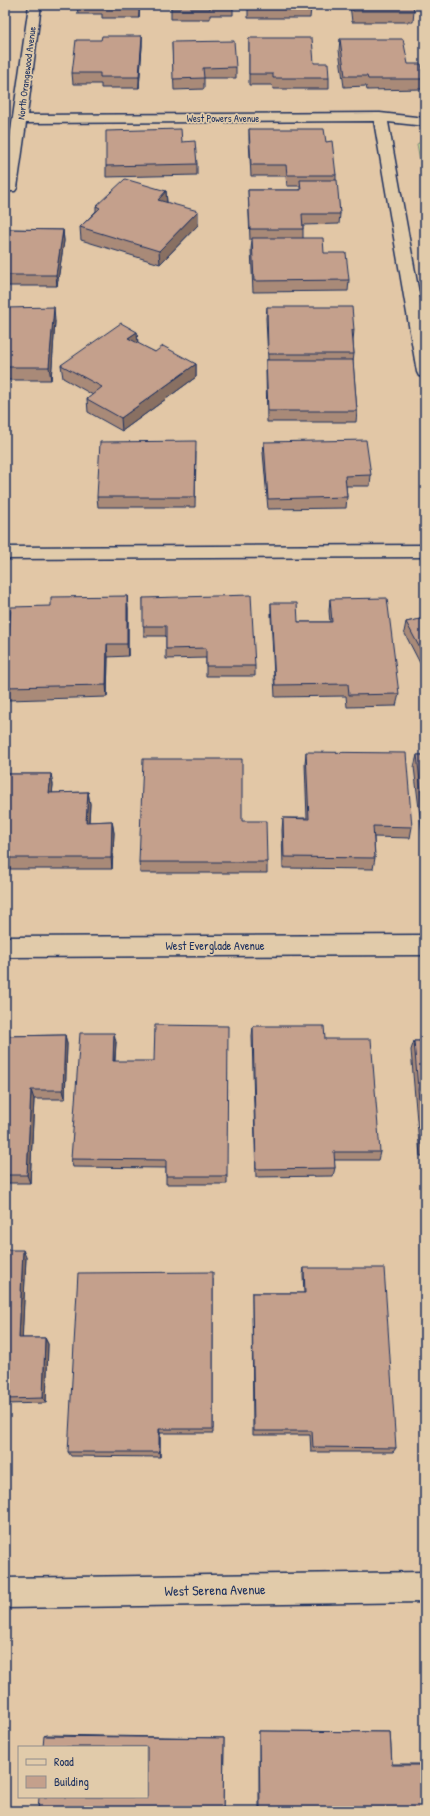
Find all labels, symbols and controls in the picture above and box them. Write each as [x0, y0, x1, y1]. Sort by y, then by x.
street label: North Orangewood Avenue [14, 26, 39, 120]
street label: West Powers Avenue [187, 112, 259, 125]
street label: West Everglade Avenue [165, 937, 265, 954]
street label: West Serena Avenue [164, 1579, 266, 1600]
legend [18, 1746, 148, 1798]
text: Road [54, 1753, 74, 1770]
text: Building [54, 1773, 89, 1790]

